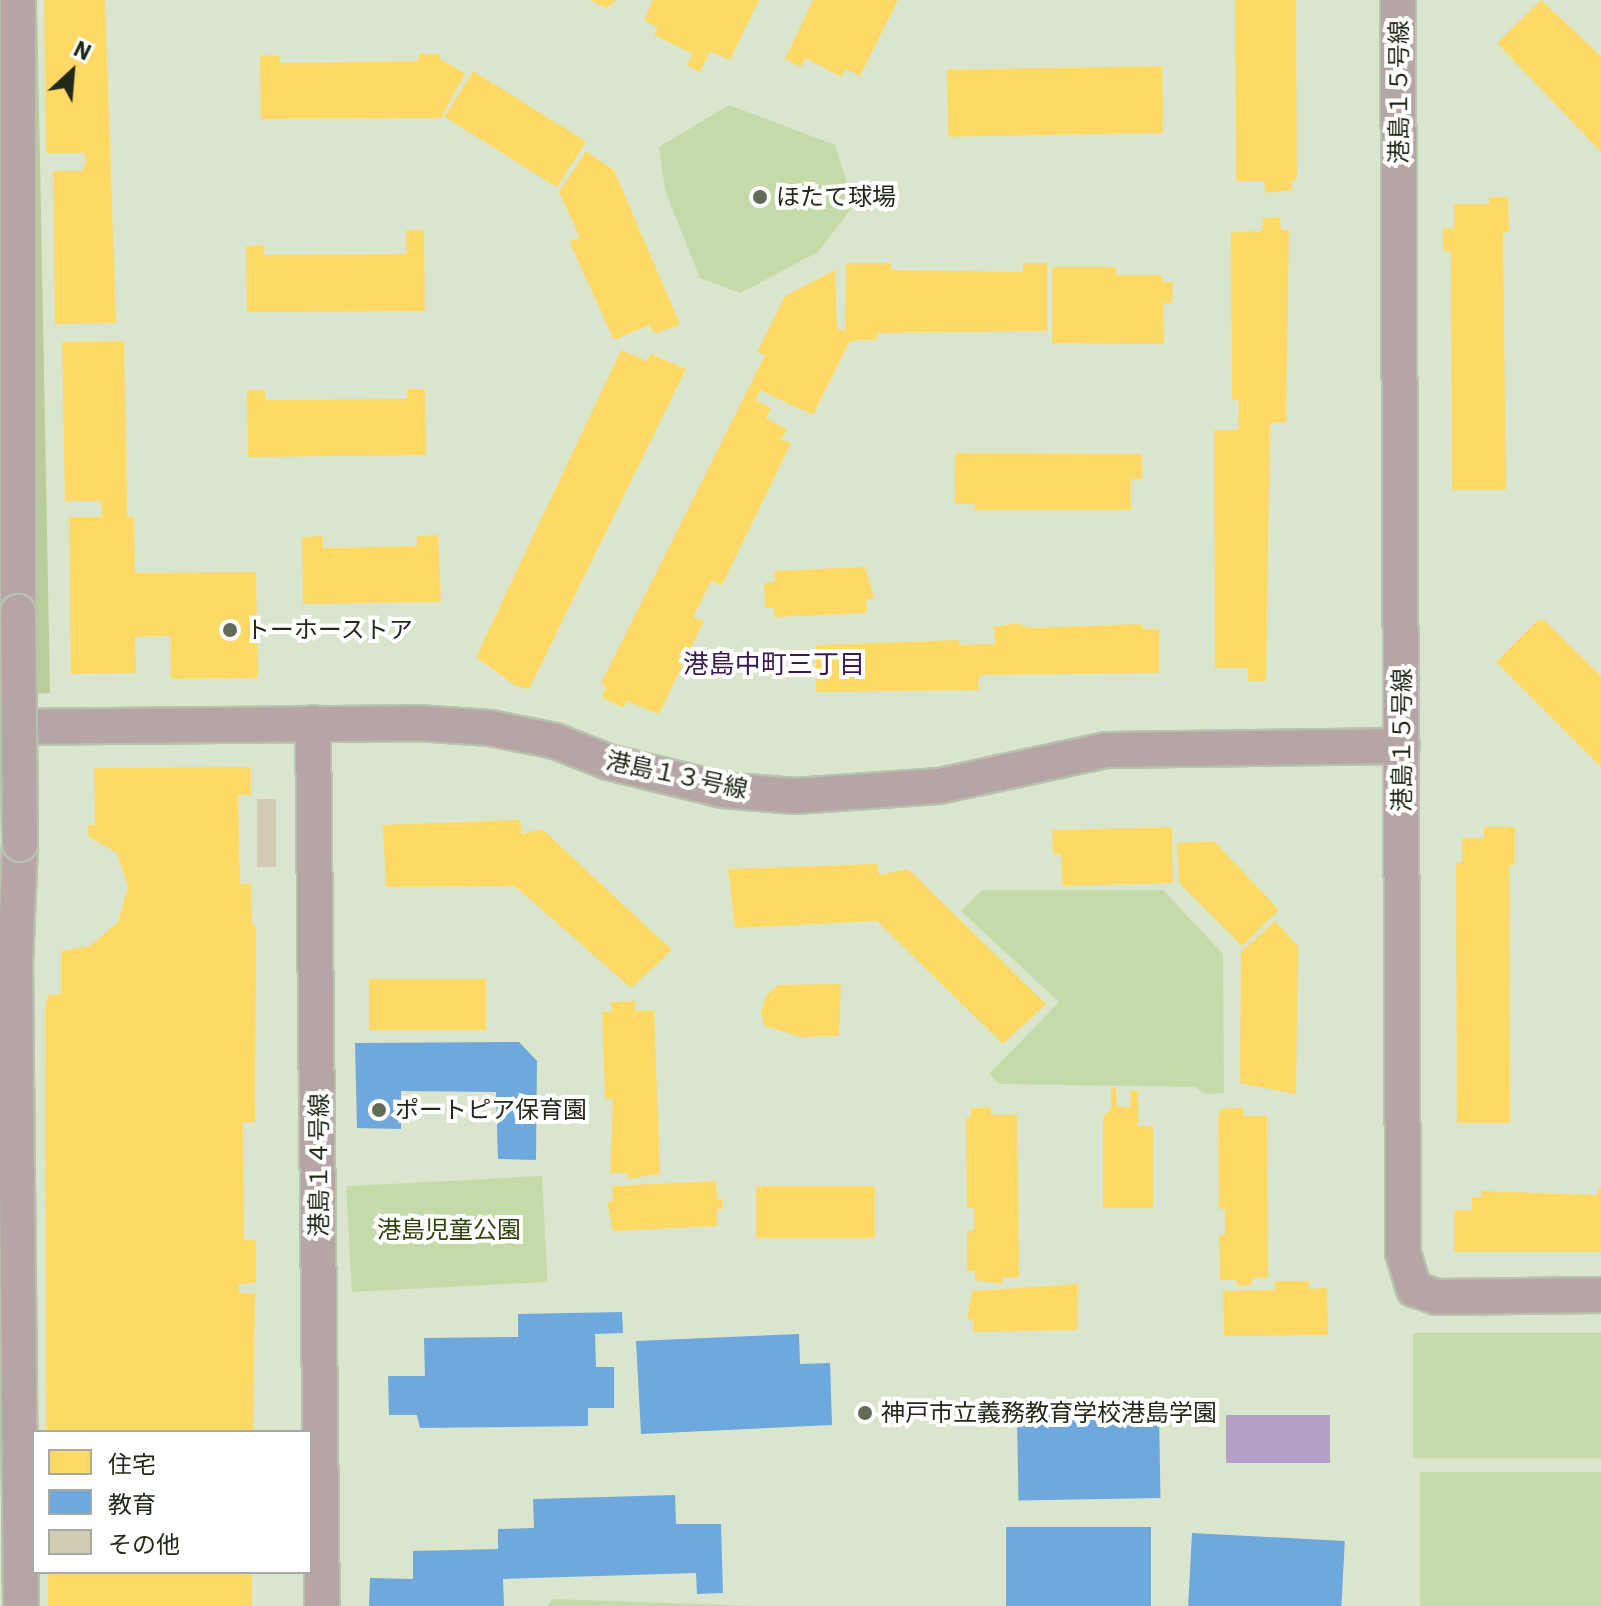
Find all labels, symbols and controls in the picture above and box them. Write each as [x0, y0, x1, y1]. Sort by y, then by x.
street label: 港島１５号線 [1385, 20, 1413, 164]
north arrow [32, 32, 112, 112]
text: N [69, 33, 96, 67]
place label: ほたて球場 [776, 183, 896, 211]
marker: ほたて球場 [751, 188, 769, 206]
place label: トーホーストア [246, 616, 414, 644]
marker: トーホーストア [221, 621, 239, 639]
district label: 港島中町三丁目 [683, 648, 865, 680]
street label: 港島１５号線 [1388, 668, 1416, 812]
street label: 港島１３号線 [604, 746, 750, 804]
street label: 港島１４号線 [305, 1093, 333, 1237]
place label: ポートピア保育園 [395, 1096, 587, 1124]
marker: ポートピア保育園 [370, 1101, 388, 1119]
park label: 港島児童公園 [377, 1216, 521, 1244]
place label: 神戸市立義務教育学校港島学園 [881, 1399, 1217, 1427]
marker: 神戸市立義務教育学校港島学園 [856, 1404, 874, 1422]
legend [32, 1430, 312, 1574]
text: 住宅 [108, 1448, 156, 1480]
text: 教育 [108, 1488, 156, 1520]
text: その他 [108, 1528, 180, 1560]

